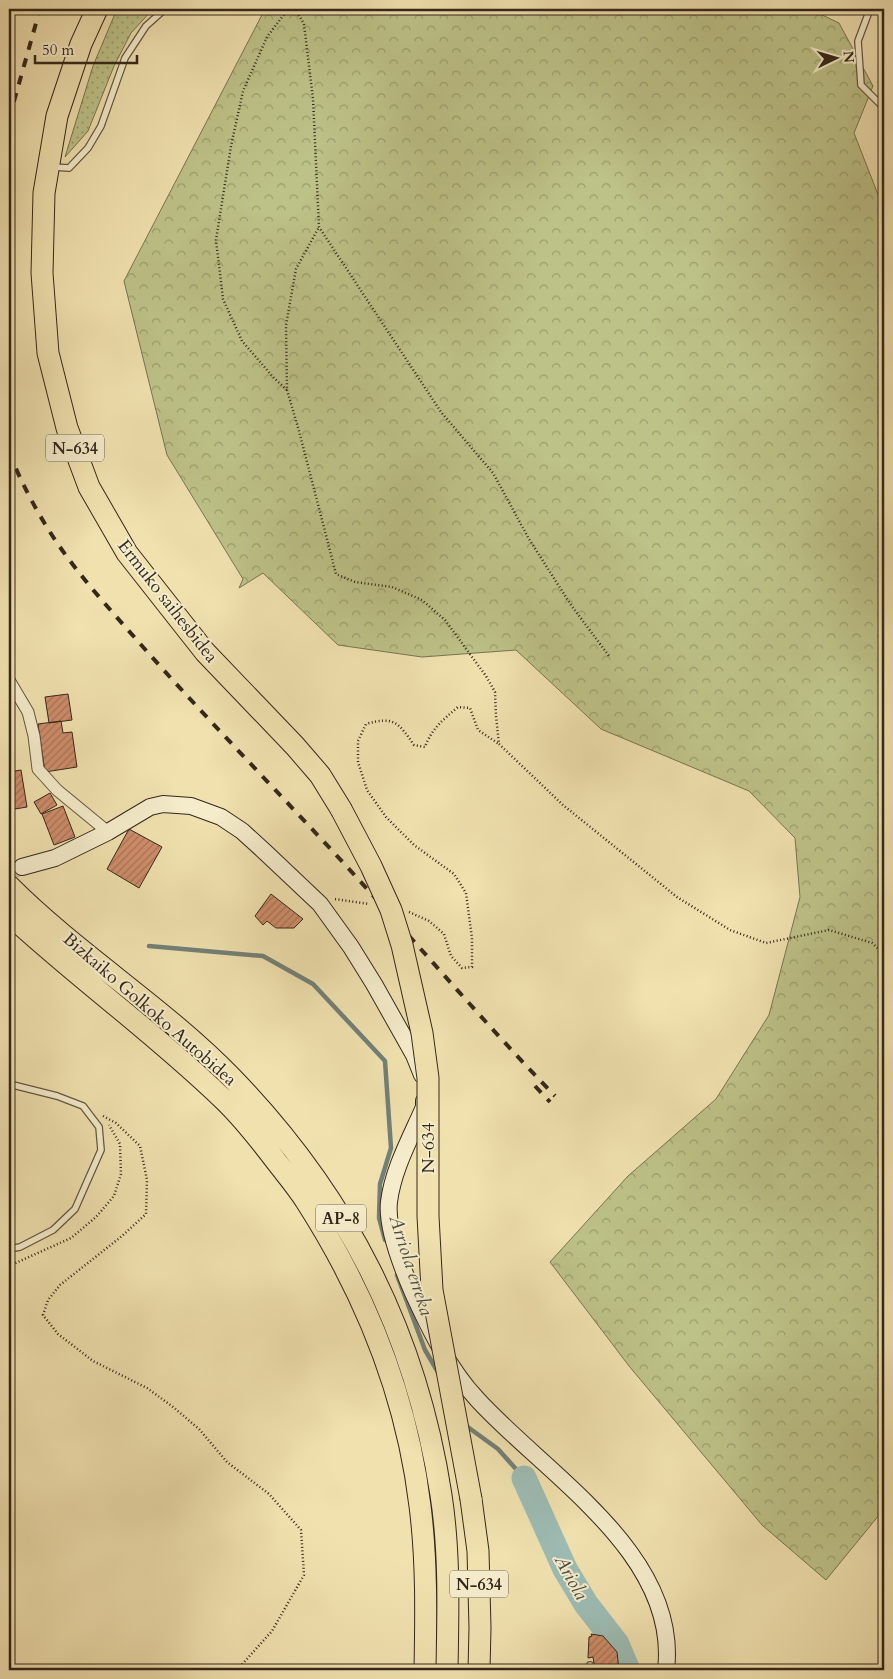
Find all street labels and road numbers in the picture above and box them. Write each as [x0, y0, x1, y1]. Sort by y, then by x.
road number: N-634 [46, 434, 104, 462]
street label: Ermuko saihesbidea [112, 534, 224, 668]
street label: Bizkaiko Golkoko Autobidea [58, 927, 242, 1092]
street label: N-634 [416, 1122, 441, 1174]
road number: AP-8 [316, 1204, 366, 1232]
road number: N-634 [450, 1570, 508, 1598]

